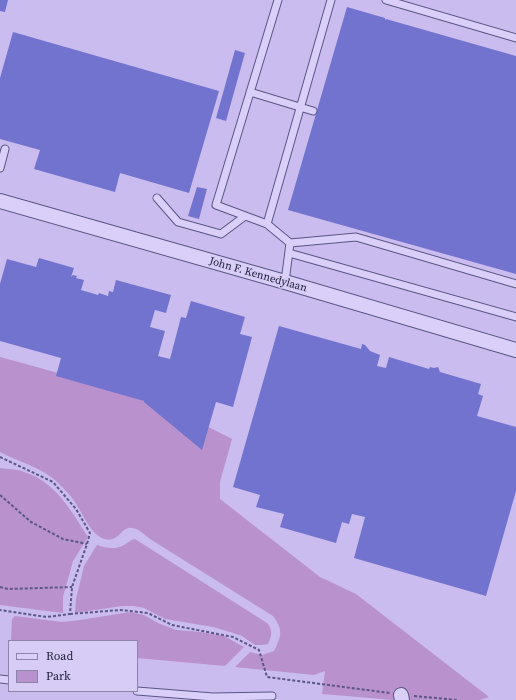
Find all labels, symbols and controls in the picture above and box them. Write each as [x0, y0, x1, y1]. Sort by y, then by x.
street label: John F. Kennedylaan [208, 255, 308, 295]
legend [8, 640, 138, 692]
text: Road [46, 648, 73, 664]
text: Park [46, 668, 71, 684]

